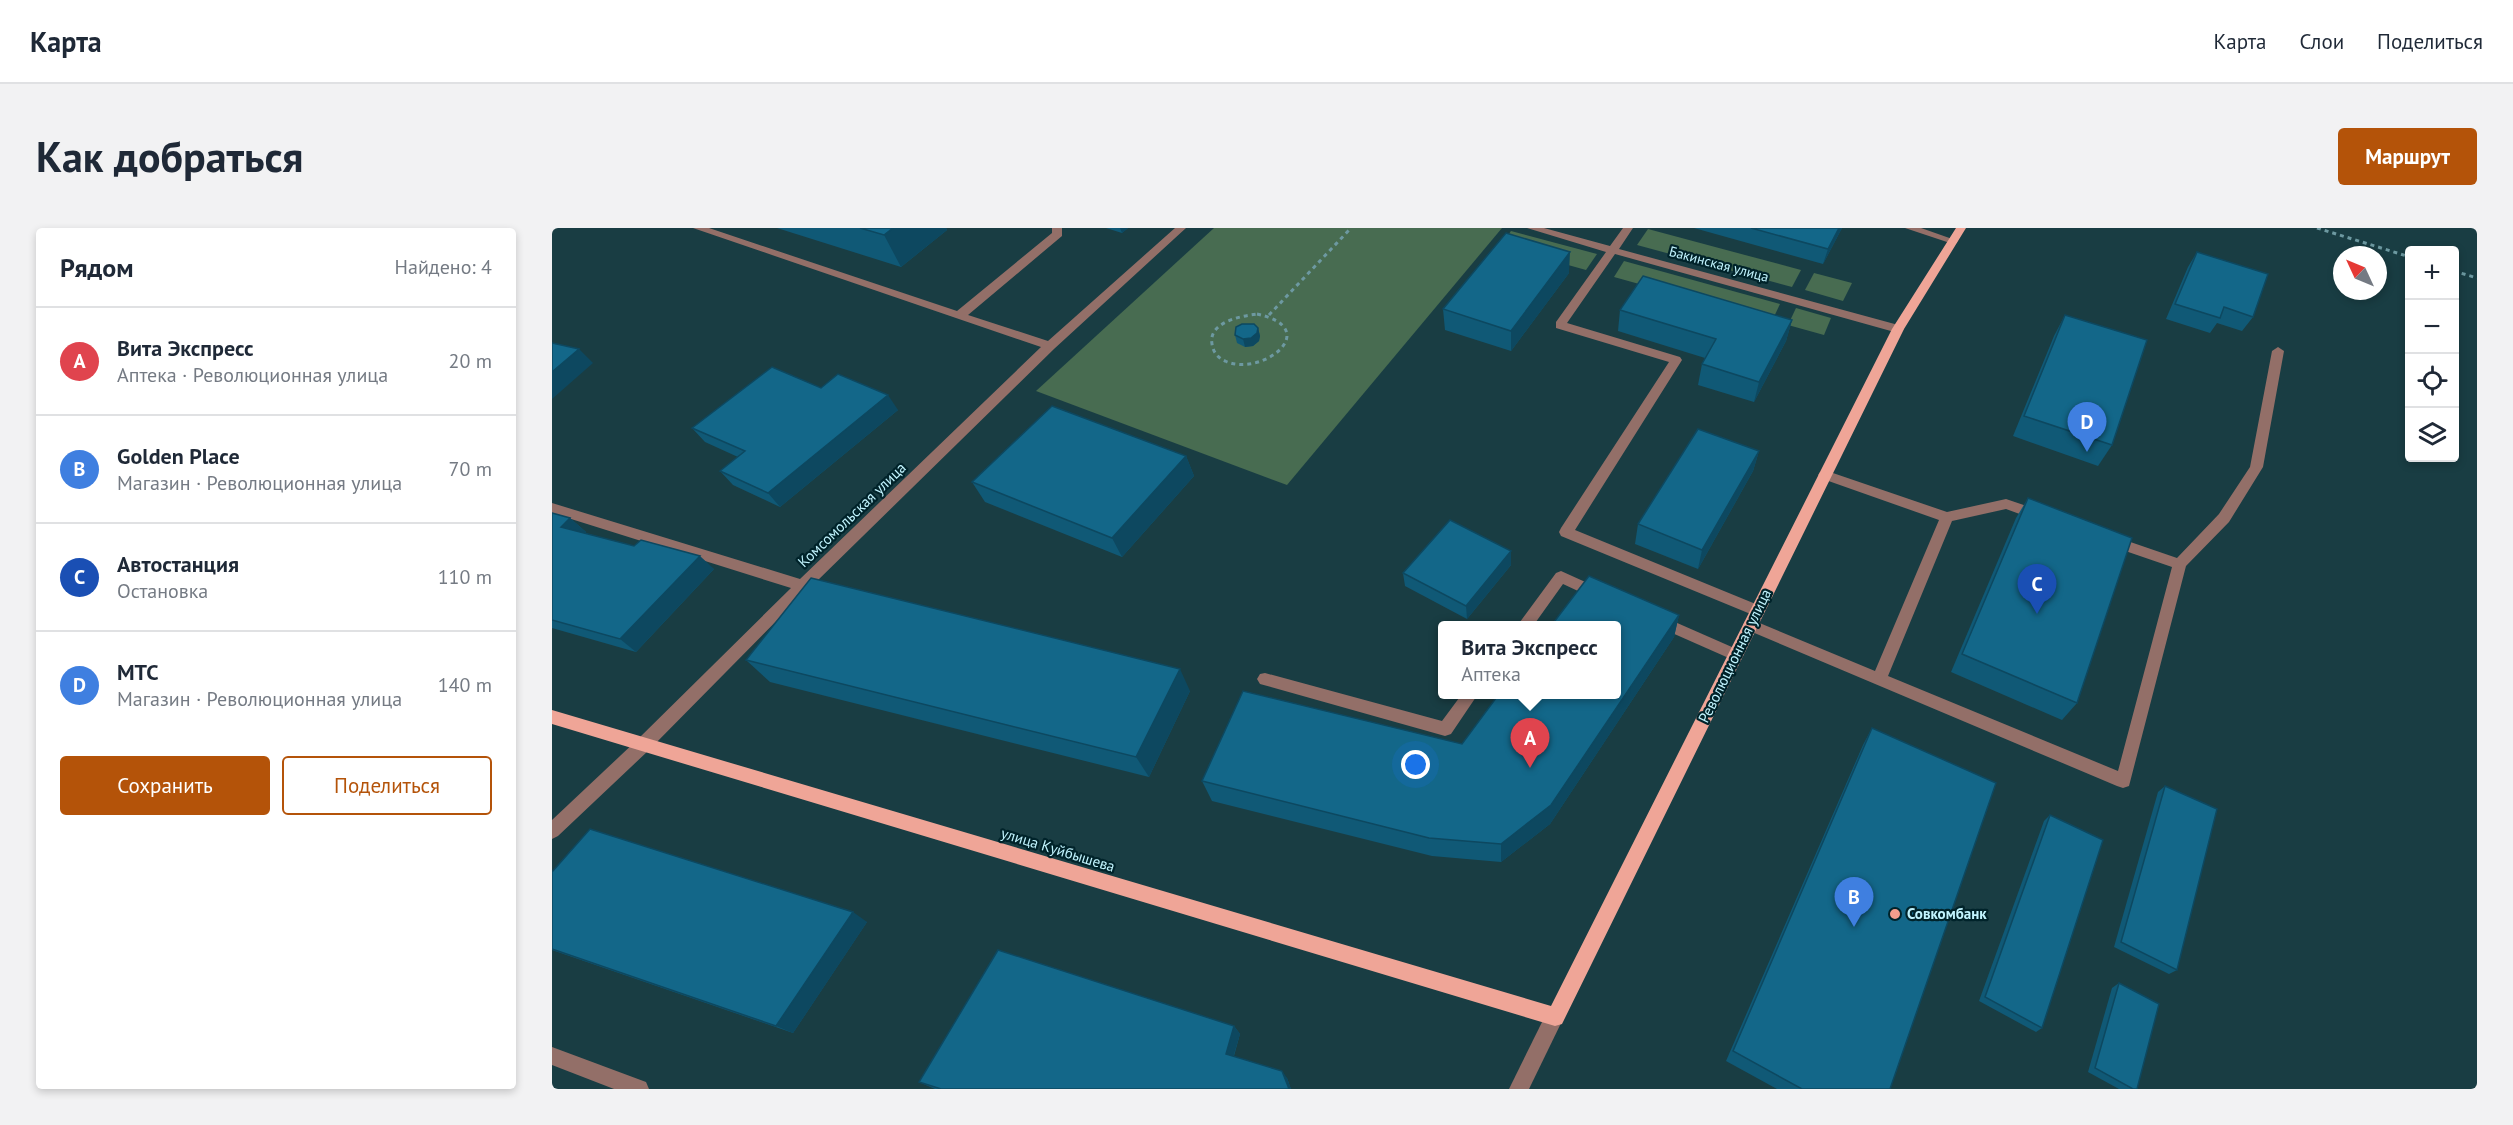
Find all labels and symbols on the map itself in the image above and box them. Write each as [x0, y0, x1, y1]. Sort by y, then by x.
street label: Бакинская улица [1667, 242, 1771, 286]
north arrow [2333, 246, 2387, 300]
pin: D [2068, 402, 2107, 452]
street label: Комсомольская улица [794, 458, 910, 571]
pin: C [2018, 564, 2056, 614]
street label: Революционная улица [1694, 586, 1775, 726]
pin: A [1510, 718, 1550, 768]
your location [1401, 750, 1430, 779]
street label: улица Куйбышева [999, 823, 1117, 876]
pin: B [1834, 878, 1874, 927]
place label: Совкомбанк [1907, 904, 1987, 923]
marker: Совкомбанк [1888, 907, 1902, 921]

